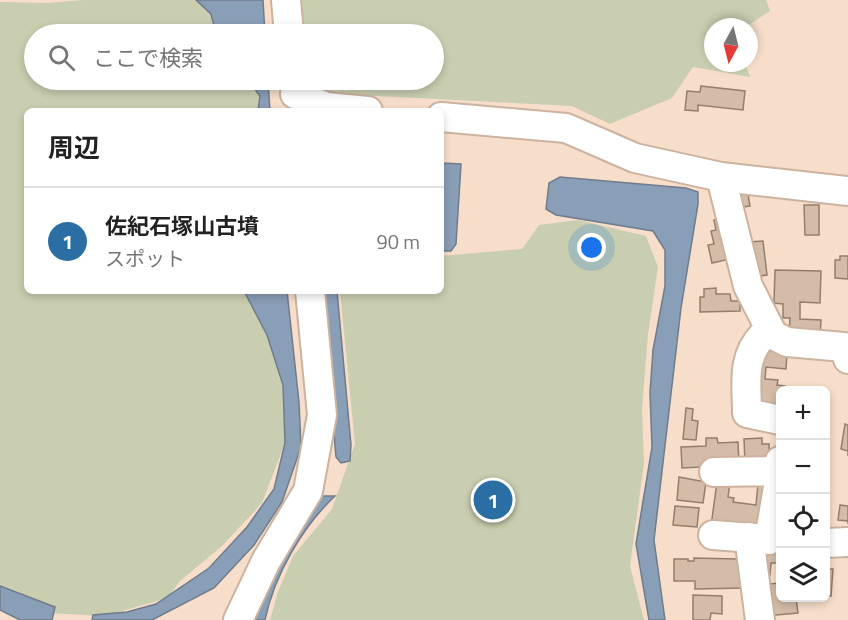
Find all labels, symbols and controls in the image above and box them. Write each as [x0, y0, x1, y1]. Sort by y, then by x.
north arrow [704, 18, 758, 72]
search box [24, 24, 444, 90]
icon: search [45, 41, 78, 74]
text: ここで検索 [93, 41, 203, 75]
text: 周辺 [48, 128, 100, 167]
text: 佐紀石塚山古墳 [105, 209, 259, 243]
text: 1 [62, 226, 73, 257]
text: 90 m [376, 226, 420, 257]
your location [577, 233, 606, 262]
text: スポット [105, 243, 185, 274]
map controls [776, 386, 830, 602]
button: + [776, 386, 830, 440]
button: − [776, 440, 830, 494]
pin: 1 [474, 478, 512, 522]
button: locate [776, 494, 830, 548]
button: layers [776, 548, 830, 602]

